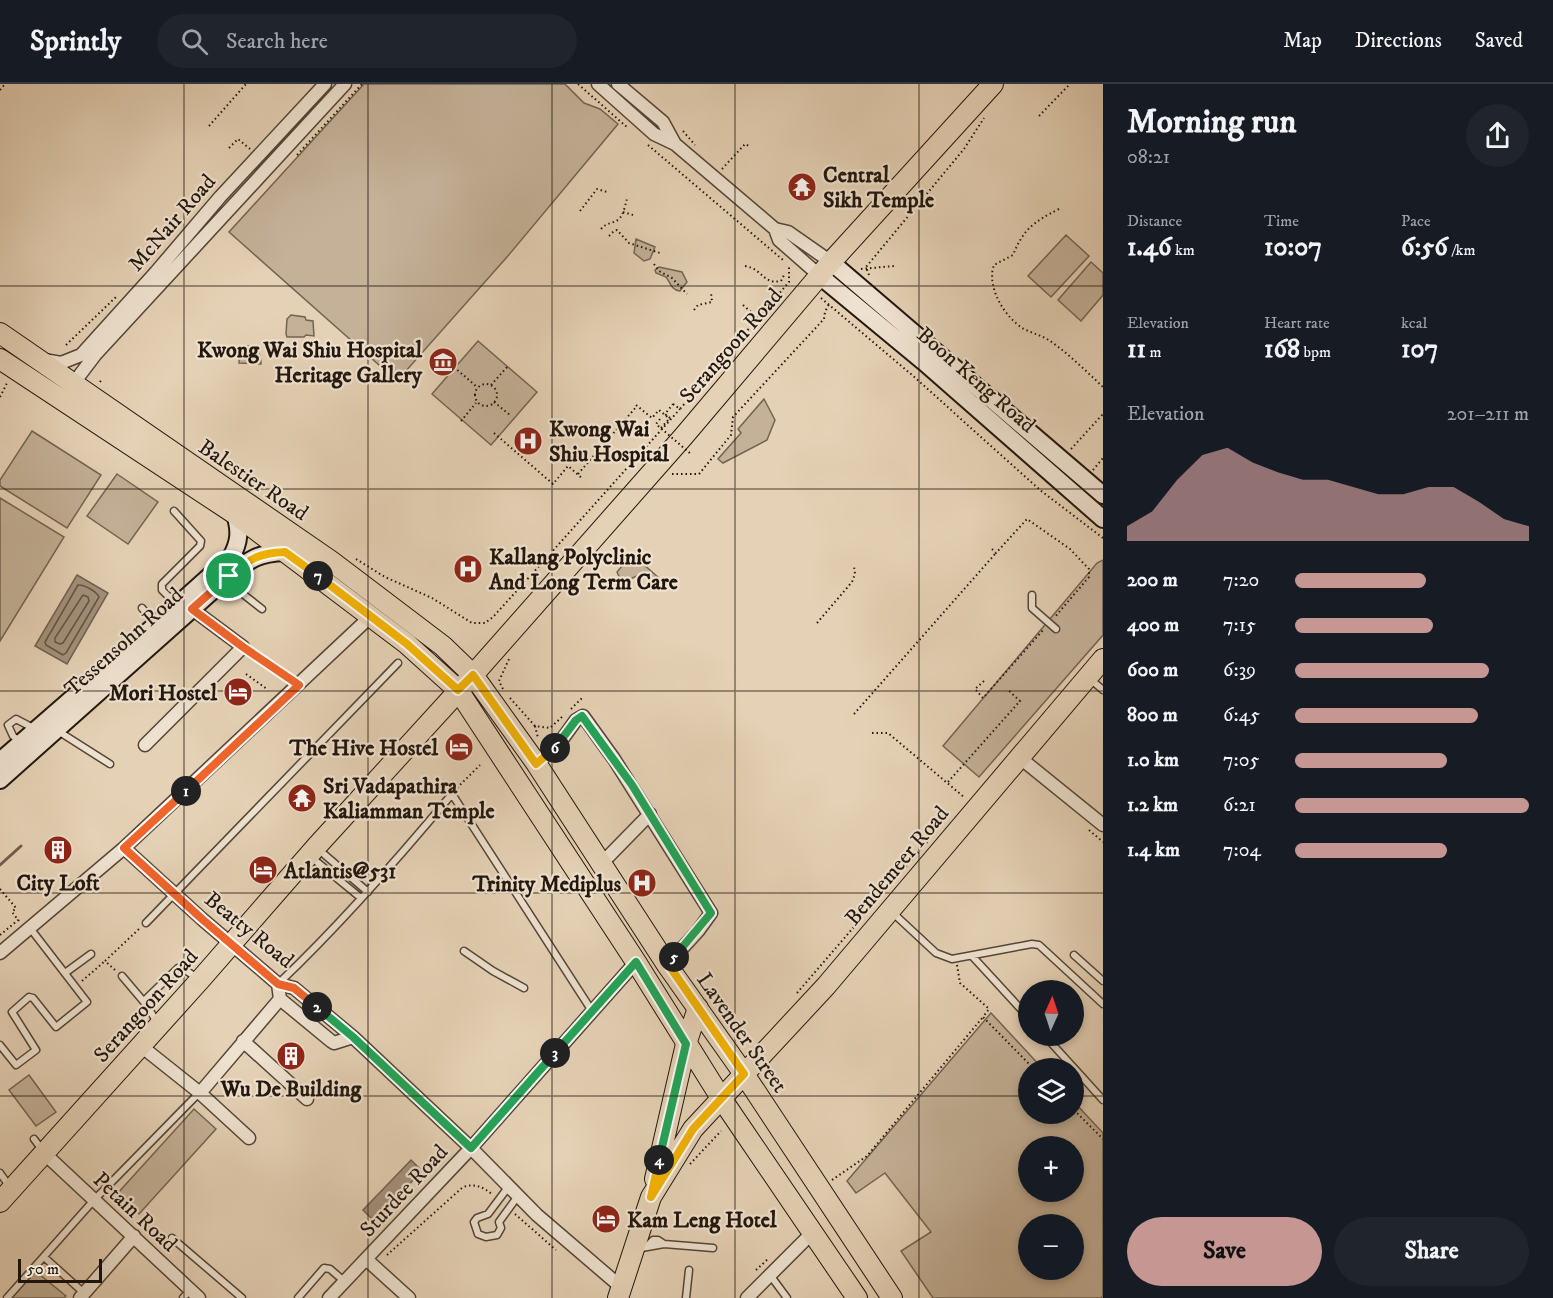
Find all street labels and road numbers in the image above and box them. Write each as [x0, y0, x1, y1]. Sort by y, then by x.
street label: McNair Road [123, 169, 222, 277]
street label: Serangoon Road [674, 283, 788, 409]
street label: Boon Keng Road [911, 321, 1041, 439]
street label: Balestier Road [193, 434, 313, 527]
street label: Tessensohn Road [59, 582, 189, 702]
street label: Bendemeer Road [839, 801, 955, 931]
street label: Beatty Road [199, 886, 299, 974]
street label: Serangoon Road [88, 944, 204, 1068]
street label: Lavender Street [690, 968, 793, 1098]
street label: Sturdee Road [354, 1139, 454, 1243]
street label: Petain Road [87, 1166, 183, 1258]

